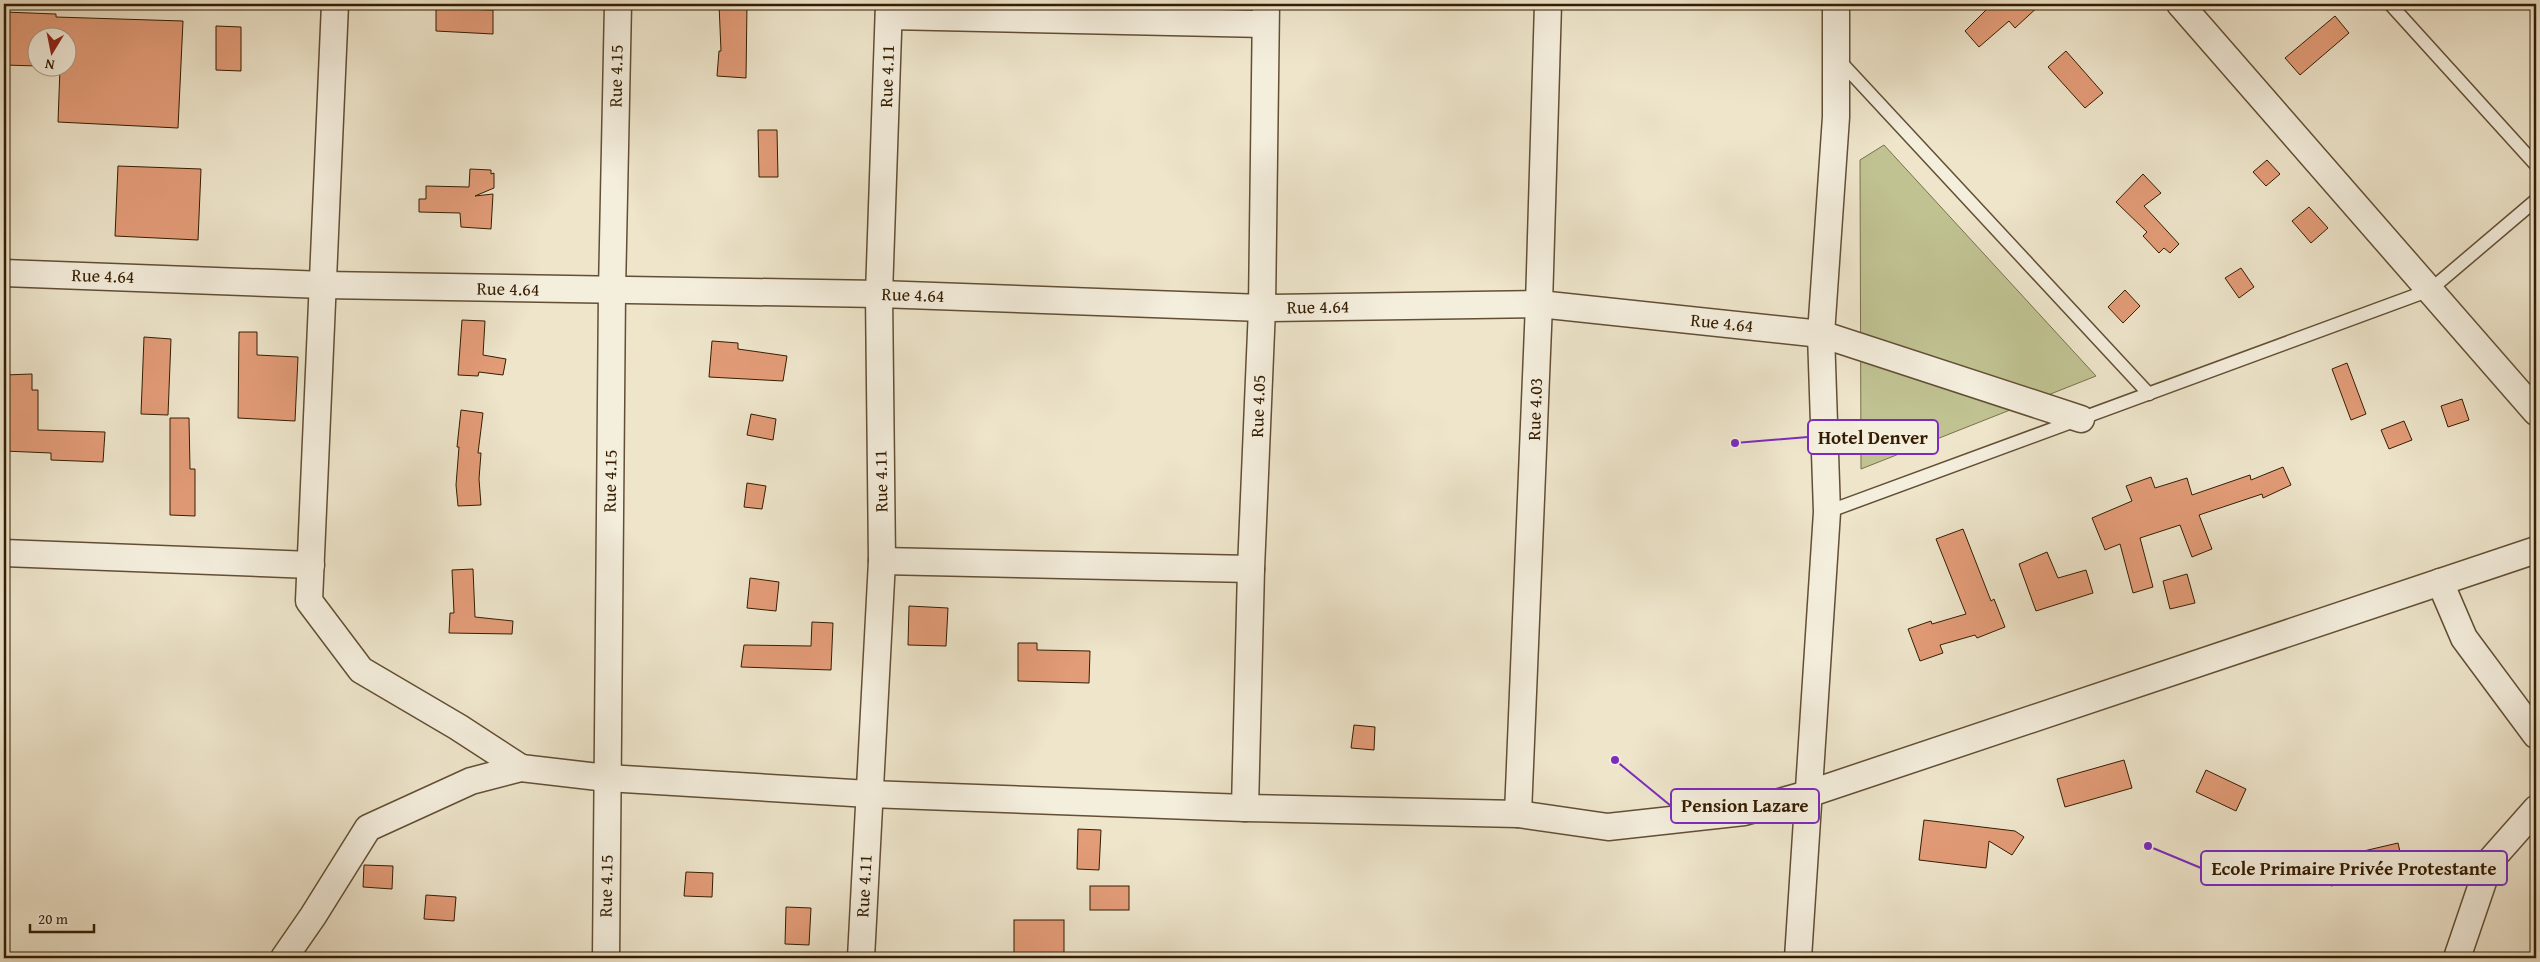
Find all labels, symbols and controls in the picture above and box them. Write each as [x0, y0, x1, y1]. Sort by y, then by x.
north arrow [28, 28, 78, 78]
street label: Rue 4.15 [601, 44, 630, 108]
street label: Rue 4.11 [872, 44, 901, 108]
text: N [43, 54, 56, 75]
street label: Rue 4.64 [71, 261, 135, 290]
street label: Rue 4.64 [476, 274, 540, 303]
street label: Rue 4.64 [881, 280, 945, 309]
street label: Rue 4.64 [1286, 292, 1350, 321]
street label: Rue 4.64 [1689, 306, 1755, 339]
street label: Rue 4.05 [1243, 374, 1272, 438]
street label: Rue 4.03 [1520, 377, 1549, 441]
callout: Hotel Denver [1808, 420, 1938, 454]
text: Hotel Denver [1818, 423, 1928, 451]
street label: Rue 4.15 [595, 449, 624, 513]
street label: Rue 4.11 [866, 449, 895, 513]
callout: Pension Lazare [1671, 789, 1819, 823]
text: Pension Lazare [1681, 791, 1809, 819]
callout: Ecole Primaire Privée Protestante [2201, 851, 2507, 885]
street label: Rue 4.15 [591, 854, 620, 918]
street label: Rue 4.11 [848, 854, 879, 918]
text: Ecole Primaire Privée Protestante [2211, 854, 2497, 882]
scale bar [30, 902, 94, 934]
text: 20 m [38, 908, 69, 929]

